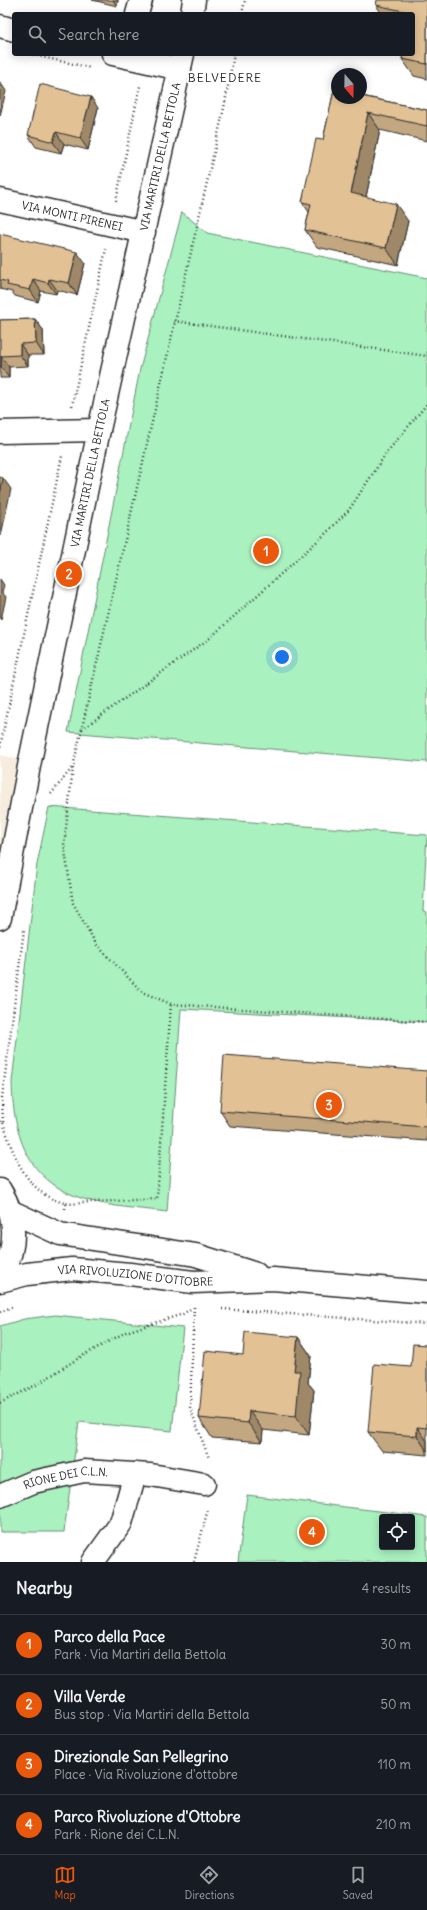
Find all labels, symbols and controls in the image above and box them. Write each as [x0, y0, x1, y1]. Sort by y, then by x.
search box [12, 12, 415, 56]
icon: search [26, 23, 48, 45]
text: Search here [58, 25, 139, 44]
north arrow [331, 68, 367, 104]
district label: BELVEDERE [188, 70, 262, 85]
street label: VIA MARTIRI DELLA BETTOLA [137, 81, 183, 232]
street label: VIA MONTI PIRENEI [20, 198, 124, 234]
street label: VIA MARTIRI DELLA BETTOLA [68, 397, 113, 549]
pin: 1 [253, 536, 279, 566]
pin: 2 [56, 559, 82, 589]
your location [272, 647, 292, 667]
pin: 3 [316, 1090, 342, 1120]
street label: VIA RIVOLUZIONE D'OTTOBRE [57, 1262, 213, 1289]
street label: RIONE DEI C.L.N. [21, 1464, 108, 1492]
map controls [379, 1514, 415, 1550]
button: locate [379, 1514, 415, 1550]
pin: 4 [299, 1517, 325, 1547]
text: Nearby [16, 1577, 72, 1599]
text: 4 results [362, 1580, 411, 1597]
text: Parco della Pace [54, 1627, 165, 1646]
text: 1 [26, 1636, 32, 1653]
text: 30 m [381, 1636, 411, 1653]
text: Park · Via Martiri della Bettola [54, 1646, 226, 1663]
text: Villa Verde [54, 1687, 125, 1706]
text: 2 [25, 1696, 33, 1713]
text: 50 m [380, 1696, 411, 1713]
text: Bus stop · Via Martiri della Bettola [54, 1706, 249, 1723]
text: Direzionale San Pellegrino [54, 1747, 228, 1766]
text: 3 [25, 1756, 33, 1773]
text: 110 m [378, 1756, 411, 1773]
text: Place · Via Rivoluzione d'ottobre [54, 1766, 238, 1783]
text: Parco Rivoluzione d'Ottobre [54, 1807, 241, 1826]
text: 4 [25, 1816, 33, 1833]
text: 210 m [376, 1816, 411, 1833]
text: Park · Rione dei C.L.N. [54, 1826, 179, 1843]
tab: Map [54, 1864, 76, 1902]
tab: Directions [185, 1864, 234, 1902]
tab: Saved [343, 1864, 373, 1902]

